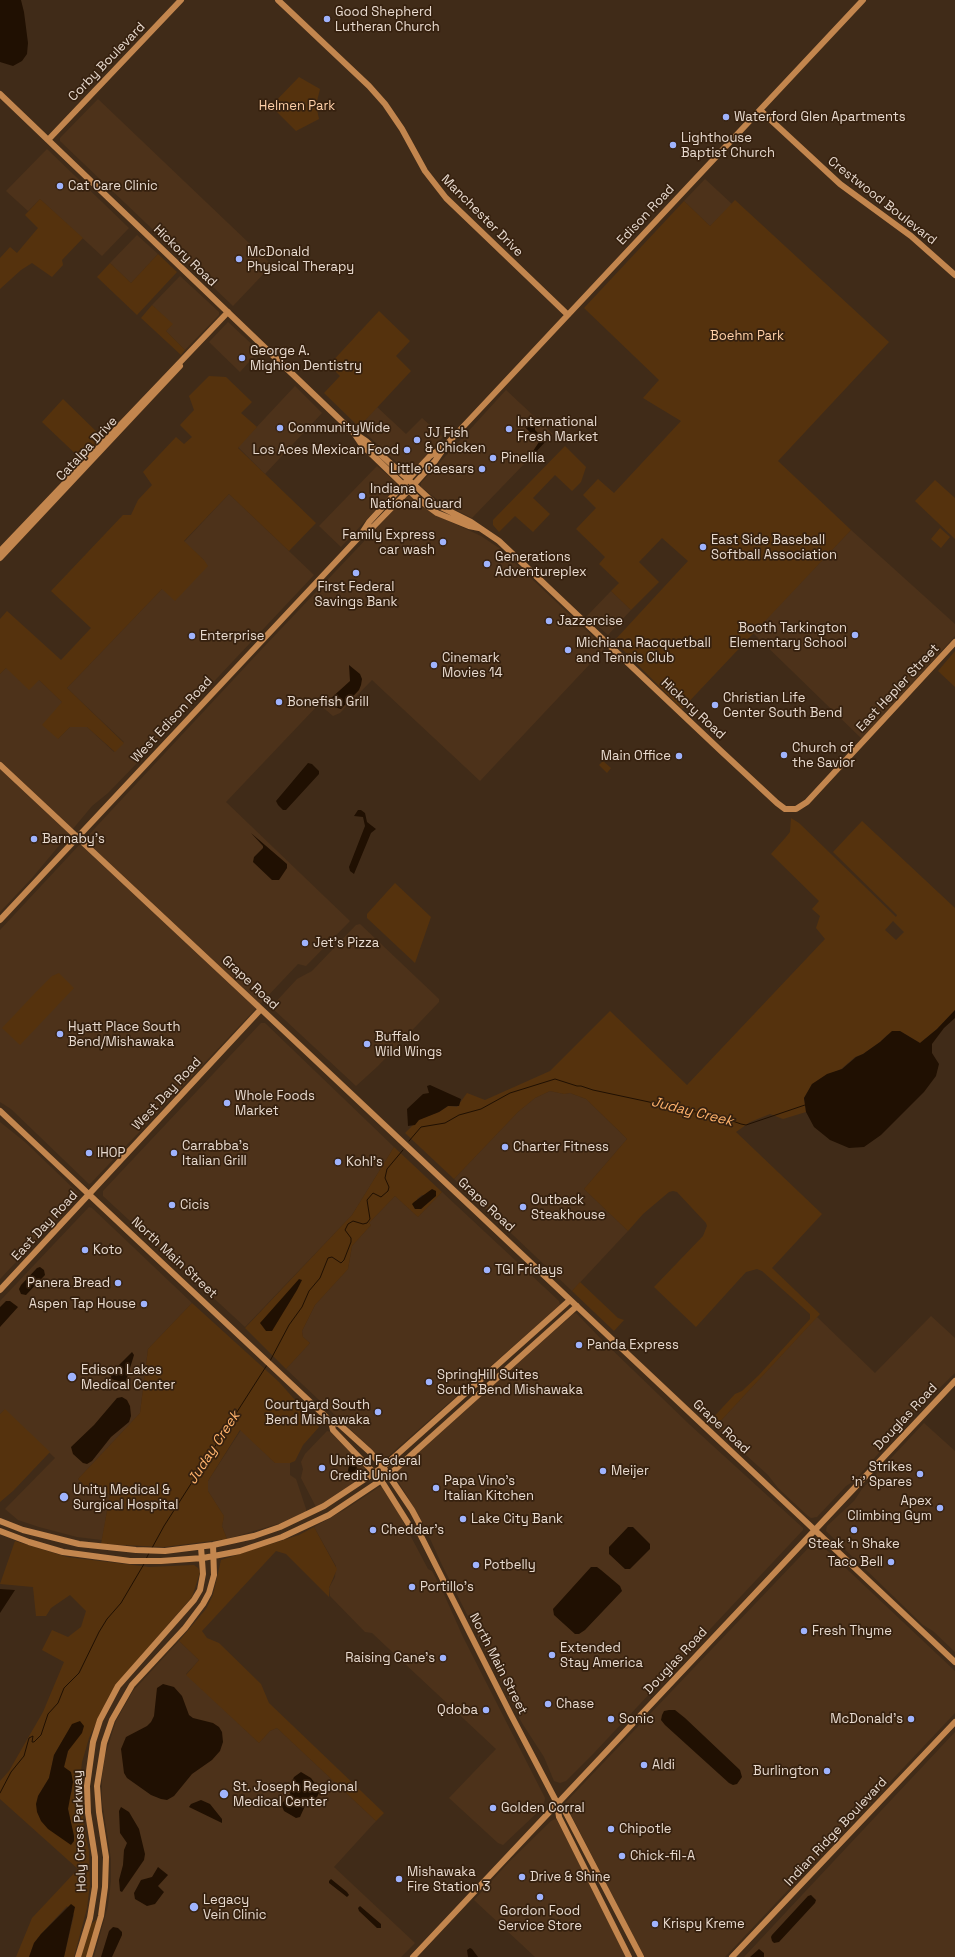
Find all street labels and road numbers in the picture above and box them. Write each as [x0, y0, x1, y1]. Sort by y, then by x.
street label: Corby Boulevard [65, 19, 149, 105]
street label: Crestwood Boulevard [824, 154, 940, 248]
street label: Manchester Drive [438, 172, 526, 260]
street label: Edison Road [614, 182, 678, 248]
street label: Hickory Road [150, 222, 220, 290]
street label: Catalpa Drive [53, 414, 121, 484]
street label: East Hepler Street [853, 641, 943, 735]
street label: West Edison Road [128, 674, 216, 766]
street label: Hickory Road [658, 675, 728, 743]
street label: Grape Road [218, 953, 282, 1013]
street label: West Day Road [129, 1054, 205, 1134]
street label: Grape Road [454, 1175, 518, 1235]
street label: East Day Road [9, 1188, 81, 1264]
street label: North Main Street [128, 1214, 220, 1302]
street label: Douglas Road [871, 1380, 941, 1454]
street label: Grape Road [689, 1397, 753, 1457]
street label: North Main Street [466, 1611, 530, 1717]
street label: Douglas Road [641, 1624, 711, 1698]
street label: Holy Cross Parkway [70, 1770, 90, 1892]
street label: Indian Ridge Boulevard [781, 1774, 891, 1890]

